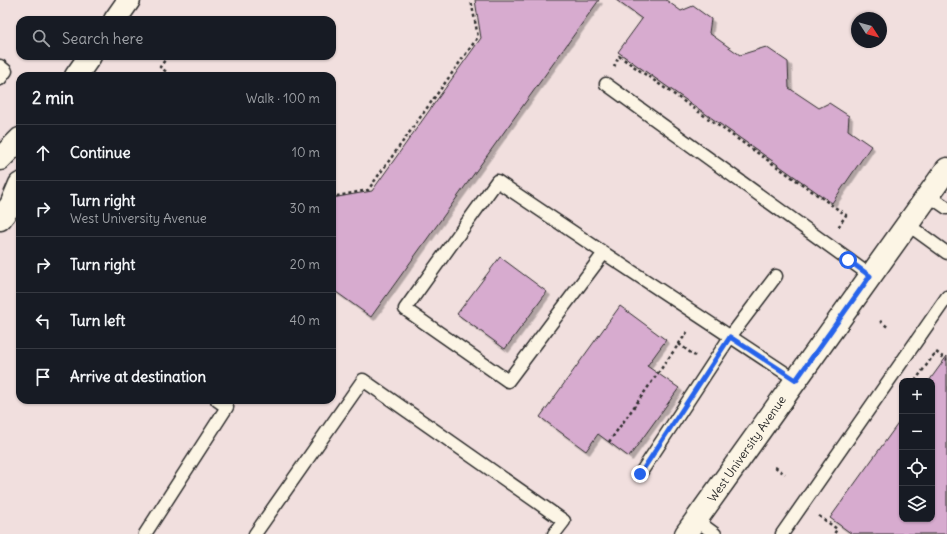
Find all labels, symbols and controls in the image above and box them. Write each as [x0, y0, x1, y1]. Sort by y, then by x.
north arrow [851, 12, 887, 48]
search box [16, 16, 336, 60]
icon: search [30, 27, 52, 49]
text: Search here [62, 29, 143, 48]
text: 2 min [32, 87, 74, 109]
text: Walk · 100 m [246, 90, 320, 107]
icon: ahead [32, 142, 54, 164]
text: Continue [70, 143, 131, 162]
text: 10 m [292, 144, 320, 161]
text: Turn right [70, 191, 135, 210]
icon: right [32, 198, 54, 220]
text: 30 m [290, 200, 320, 217]
text: West University Avenue [70, 210, 207, 227]
route start [839, 251, 857, 269]
icon: right [32, 254, 54, 276]
text: Turn right [70, 255, 135, 274]
text: 20 m [290, 256, 320, 273]
icon: left [32, 310, 54, 332]
text: Turn left [70, 311, 125, 330]
text: 40 m [289, 312, 320, 329]
icon: arrive [32, 366, 54, 388]
text: Arrive at destination [70, 367, 206, 386]
map controls [899, 378, 935, 522]
button: + [899, 378, 935, 414]
street label: West University Avenue [704, 393, 789, 505]
button: − [899, 414, 935, 450]
button: locate [899, 450, 935, 486]
route end [631, 465, 649, 483]
button: layers [899, 486, 935, 522]

